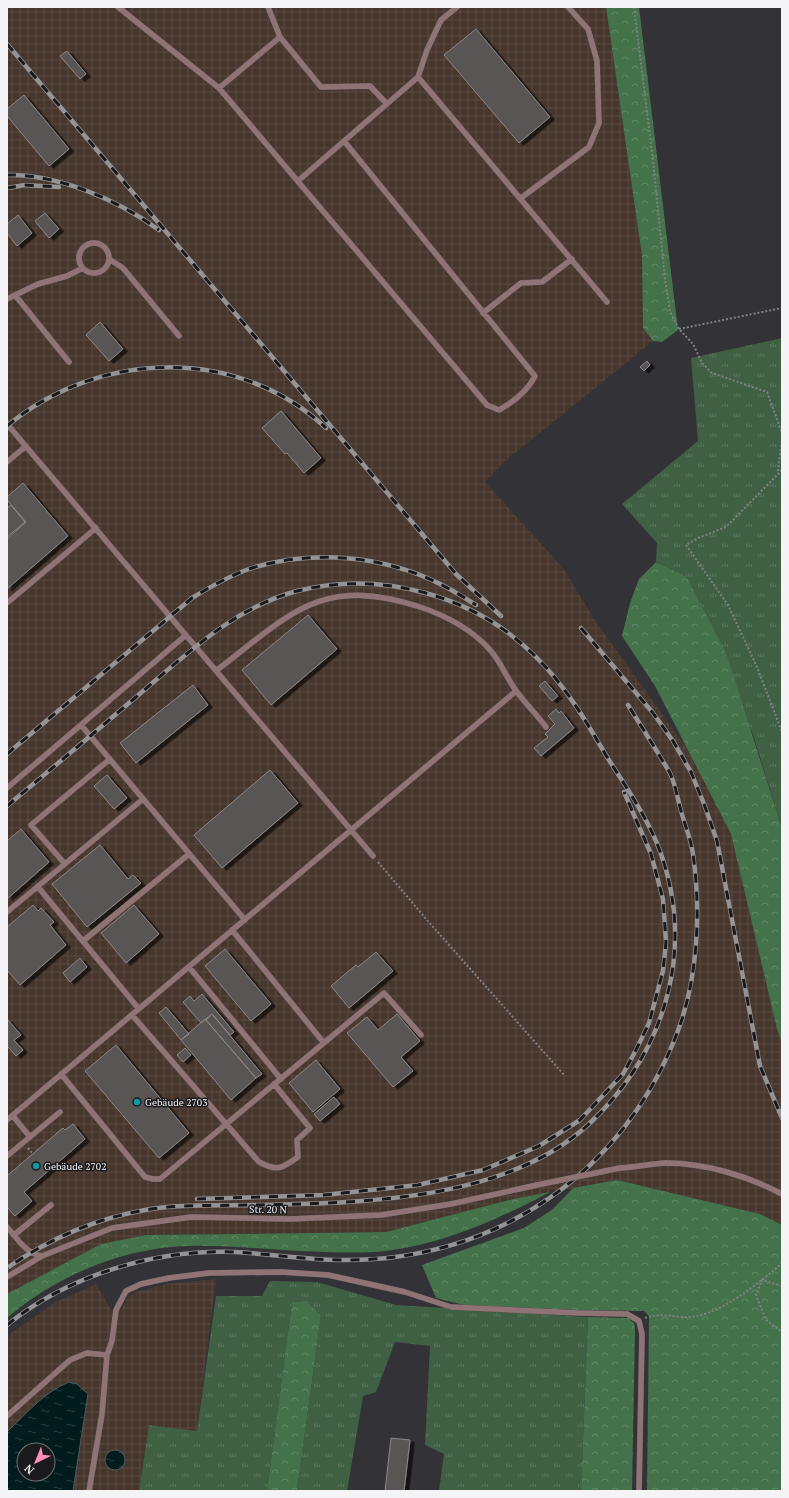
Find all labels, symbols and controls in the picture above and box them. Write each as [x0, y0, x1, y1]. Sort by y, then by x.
place label: Gebäude 2703 [145, 1096, 207, 1109]
marker: Gebäude 2703 [132, 1097, 142, 1107]
place label: Gebäude 2702 [44, 1160, 106, 1173]
marker: Gebäude 2702 [31, 1161, 41, 1171]
street label: Str. 20 N [249, 1203, 288, 1216]
north arrow [16, 1442, 56, 1482]
text: N [21, 1461, 37, 1477]

